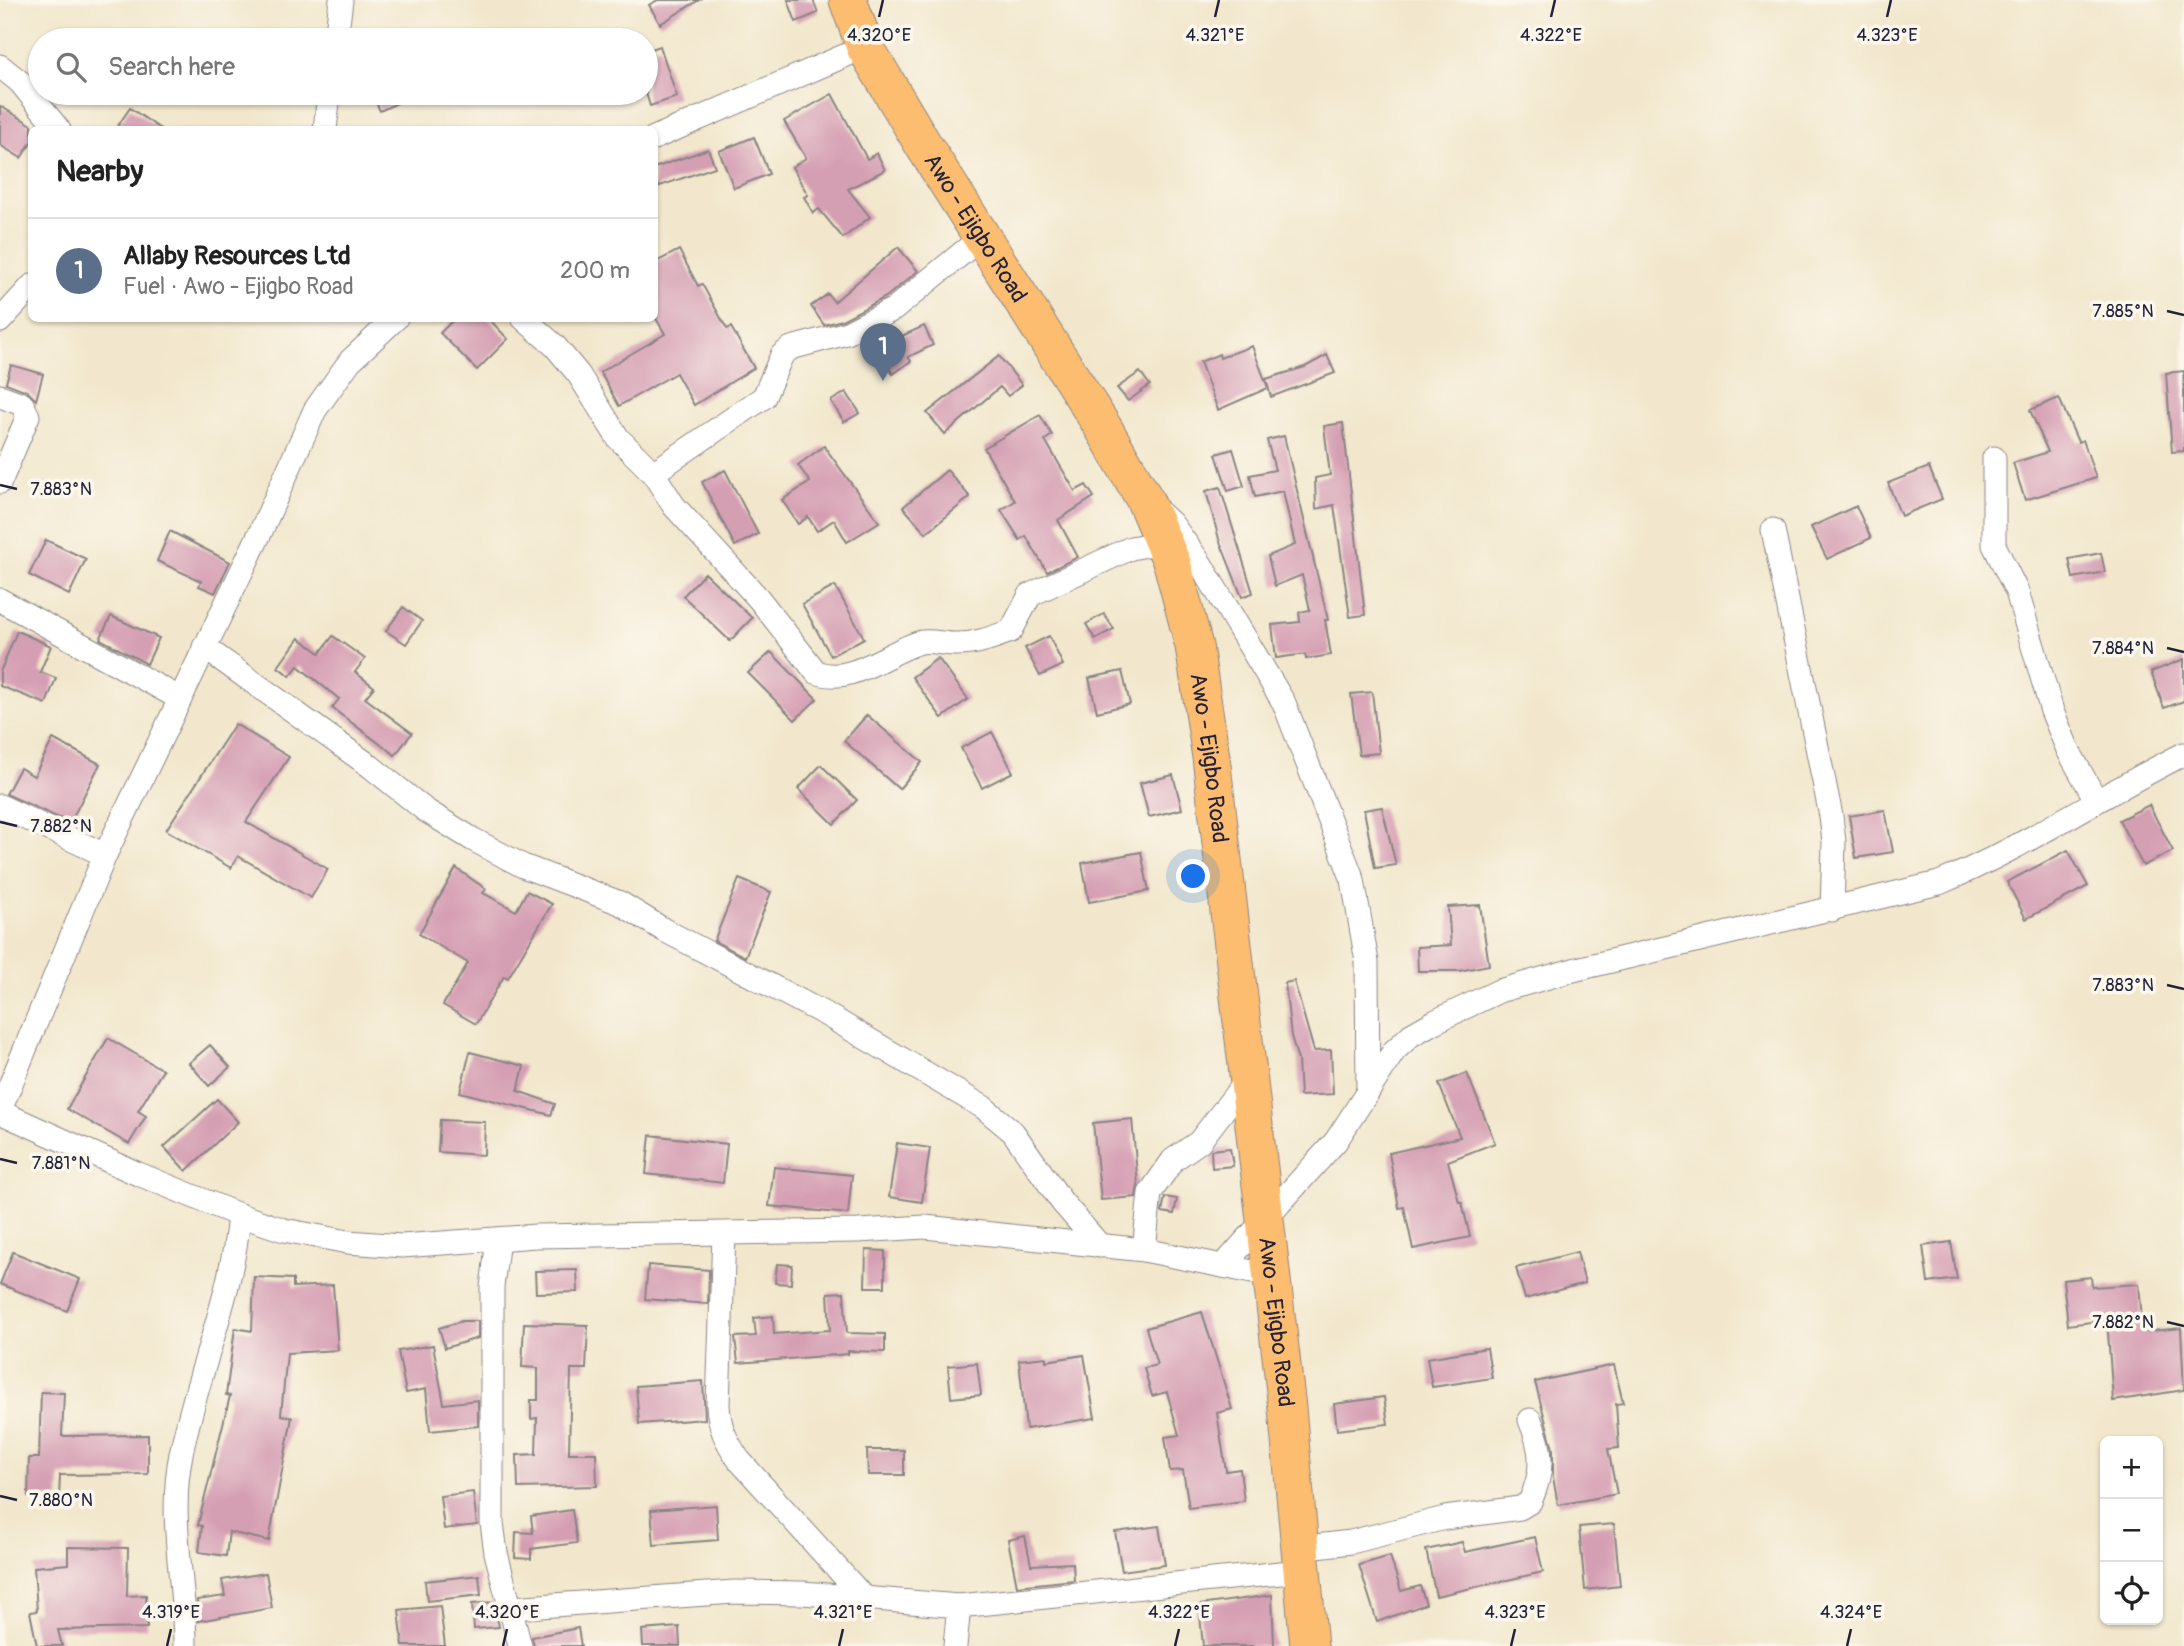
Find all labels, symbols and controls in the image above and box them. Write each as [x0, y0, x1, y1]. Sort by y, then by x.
text: 4.320°E [847, 24, 911, 47]
text: 4.321°E [1186, 24, 1244, 47]
text: 4.322°E [1520, 24, 1582, 47]
text: 4.323°E [1856, 24, 1918, 47]
search box [28, 28, 658, 105]
icon: search [52, 48, 90, 86]
text: Search here [108, 51, 235, 83]
street label: Awo - Ejigbo Road [917, 148, 1034, 308]
text: Nearby [56, 153, 143, 190]
text: Allaby Resources Ltd [123, 240, 351, 272]
text: 1 [75, 256, 84, 285]
text: 200 m [560, 256, 630, 285]
text: Fuel · Awo - Ejigbo Road [123, 272, 354, 301]
text: 7.885°N [2092, 300, 2154, 323]
pin: 1 [860, 323, 906, 381]
text: 7.883°N [30, 478, 92, 501]
text: 7.884°N [2092, 637, 2154, 660]
street label: Awo - Ejigbo Road [1183, 671, 1235, 844]
text: 7.882°N [30, 815, 92, 838]
your location [1176, 859, 1210, 893]
text: 7.883°N [2092, 974, 2154, 997]
text: 7.881°N [32, 1152, 90, 1175]
street label: Awo - Ejigbo Road [1252, 1235, 1301, 1409]
text: 7.882°N [2092, 1311, 2154, 1334]
map controls [2100, 1436, 2163, 1625]
button: + [2100, 1436, 2163, 1499]
text: 7.880°N [29, 1489, 93, 1512]
button: − [2100, 1499, 2163, 1562]
button: locate [2100, 1562, 2163, 1625]
text: 4.319°E [142, 1601, 200, 1624]
text: 4.320°E [475, 1601, 539, 1624]
text: 4.321°E [814, 1601, 872, 1624]
text: 4.322°E [1148, 1601, 1210, 1624]
text: 4.323°E [1484, 1601, 1546, 1624]
text: 4.324°E [1820, 1601, 1882, 1624]

